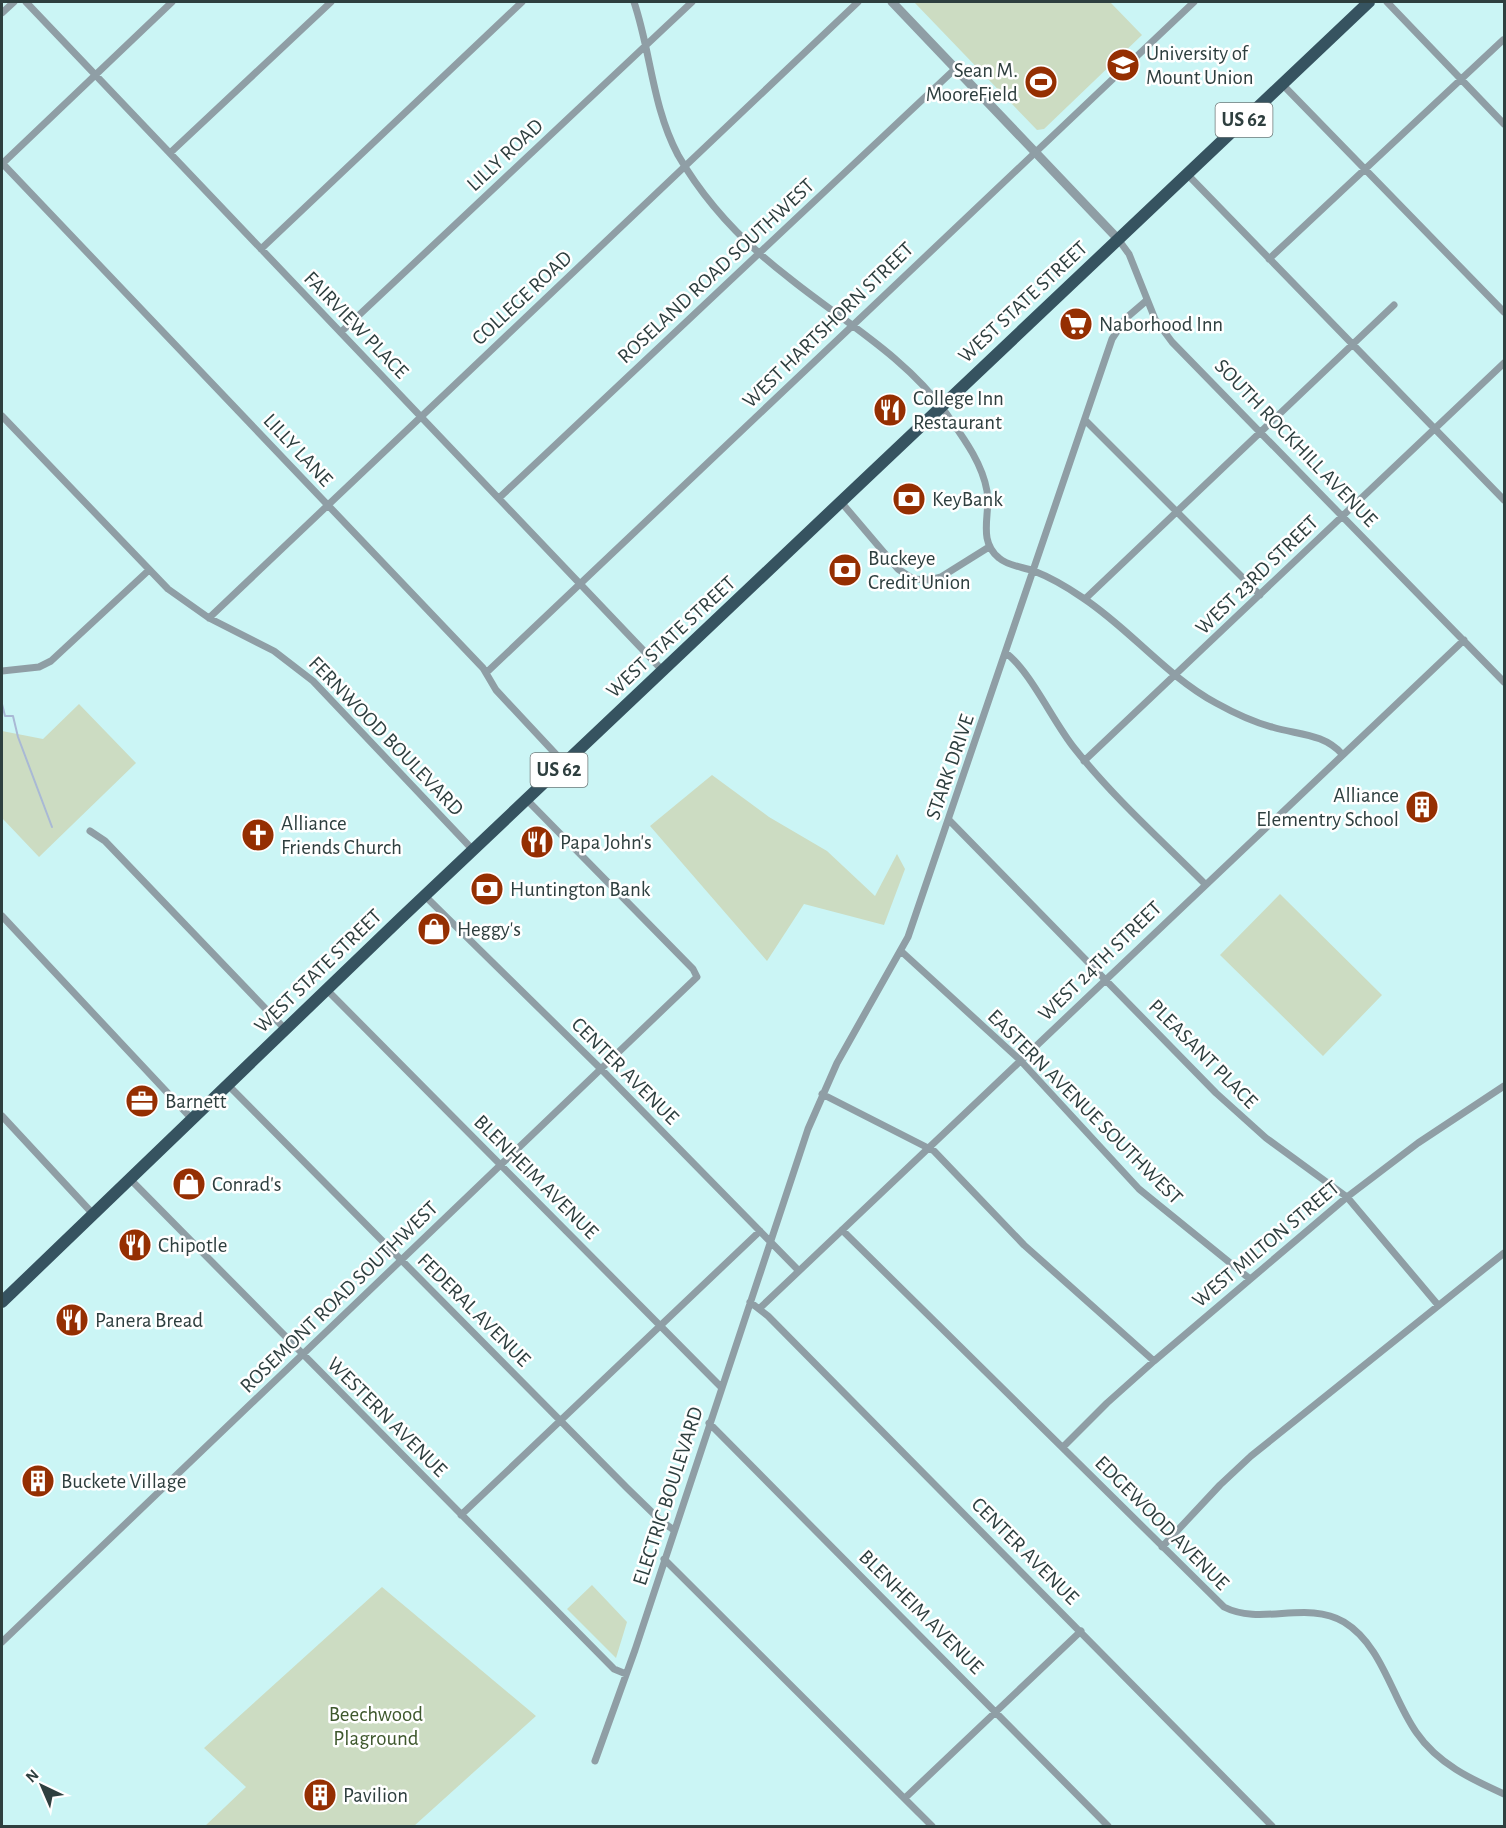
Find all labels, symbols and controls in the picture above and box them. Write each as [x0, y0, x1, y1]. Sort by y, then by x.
place label: University of Mount Union [1146, 43, 1254, 88]
school or university icon: University of Mount Union [1105, 47, 1141, 83]
place label: Sean M. MooreField [926, 60, 1018, 105]
sports icon: Sean M. MooreField [1023, 64, 1059, 100]
road number: US 62 [1216, 103, 1272, 137]
street label: LILLY ROAD [463, 115, 547, 195]
street label: ROSELAND ROAD SOUTHWEST [614, 175, 818, 367]
street label: WEST STATE STREET [954, 237, 1092, 367]
street label: WEST HARTSHORN STREET [739, 238, 917, 412]
street label: COLLEGE ROAD [468, 247, 576, 349]
street label: FAIRVIEW PLACE [300, 267, 412, 383]
supermarket icon: Naborhood Inn [1058, 306, 1094, 342]
place label: Naborhood Inn [1099, 314, 1223, 335]
street label: SOUTH ROCKHILL AVENUE [1211, 355, 1381, 531]
place label: College Inn Restaurant [913, 388, 1004, 433]
restaurant icon: College Inn Restaurant [872, 392, 908, 428]
street label: LILLY LANE [259, 410, 337, 490]
bank icon: KeyBank [891, 481, 927, 517]
place label: KeyBank [932, 489, 1003, 510]
street label: WEST 23RD STREET [1192, 511, 1322, 639]
place label: Buckeye Credit Union [868, 548, 971, 593]
bank icon: Buckeye Credit Union [827, 552, 863, 588]
street label: WEST STATE STREET [602, 572, 740, 702]
street label: FERNWOOD BOULEVARD [305, 652, 467, 820]
street label: STARK DRIVE [922, 712, 978, 822]
road number: US 62 [530, 753, 588, 787]
place label: Alliance Elementry School [1256, 785, 1399, 830]
building icon: Alliance Elementry School [1404, 789, 1440, 825]
place label: Alliance Friends Church [281, 813, 402, 858]
church icon: Alliance Friends Church [240, 817, 276, 853]
restaurant icon: Papa John's [519, 824, 555, 860]
place label: Papa John's [560, 832, 652, 853]
bank icon: Huntington Bank [469, 871, 505, 907]
place label: Huntington Bank [510, 879, 651, 900]
street label: WEST 24TH STREET [1034, 897, 1166, 1025]
street label: WEST STATE STREET [250, 905, 386, 1037]
shop icon: Heggy's [416, 911, 452, 947]
place label: Heggy's [457, 919, 521, 940]
street label: PLEASANT PLACE [1145, 996, 1261, 1112]
street label: EASTERN AVENUE SOUTHWEST [984, 1006, 1186, 1208]
street label: CENTER AVENUE [567, 1013, 683, 1129]
office icon: Barnett [124, 1083, 160, 1119]
place label: Barnett [165, 1091, 227, 1112]
street label: BLENHEIM AVENUE [470, 1111, 602, 1243]
shop icon: Conrad's [171, 1166, 207, 1202]
place label: Conrad's [212, 1174, 282, 1195]
street label: WEST MILTON STREET [1188, 1177, 1344, 1311]
street label: ROSEMONT ROAD SOUTHWEST [236, 1197, 442, 1397]
restaurant icon: Chipotle [117, 1227, 153, 1263]
place label: Chipotle [158, 1235, 228, 1256]
street label: FEDERAL AVENUE [413, 1249, 535, 1371]
restaurant icon: Panera Bread [54, 1302, 90, 1338]
place label: Panera Bread [95, 1310, 203, 1331]
street label: WESTERN AVENUE [323, 1353, 451, 1481]
street label: ELECTRIC BOULEVARD [629, 1404, 707, 1588]
street label: EDGEWOOD AVENUE [1091, 1452, 1233, 1594]
building icon: Buckete Village [20, 1463, 56, 1499]
place label: Buckete Village [61, 1471, 186, 1492]
street label: CENTER AVENUE [967, 1493, 1083, 1609]
street label: BLENHEIM AVENUE [855, 1546, 987, 1678]
park label: Beechwood Plaground [329, 1704, 423, 1749]
north arrow [12, 1756, 72, 1816]
text: N [23, 1766, 42, 1786]
building icon: Pavilion [302, 1777, 338, 1813]
place label: Pavilion [343, 1785, 408, 1806]

